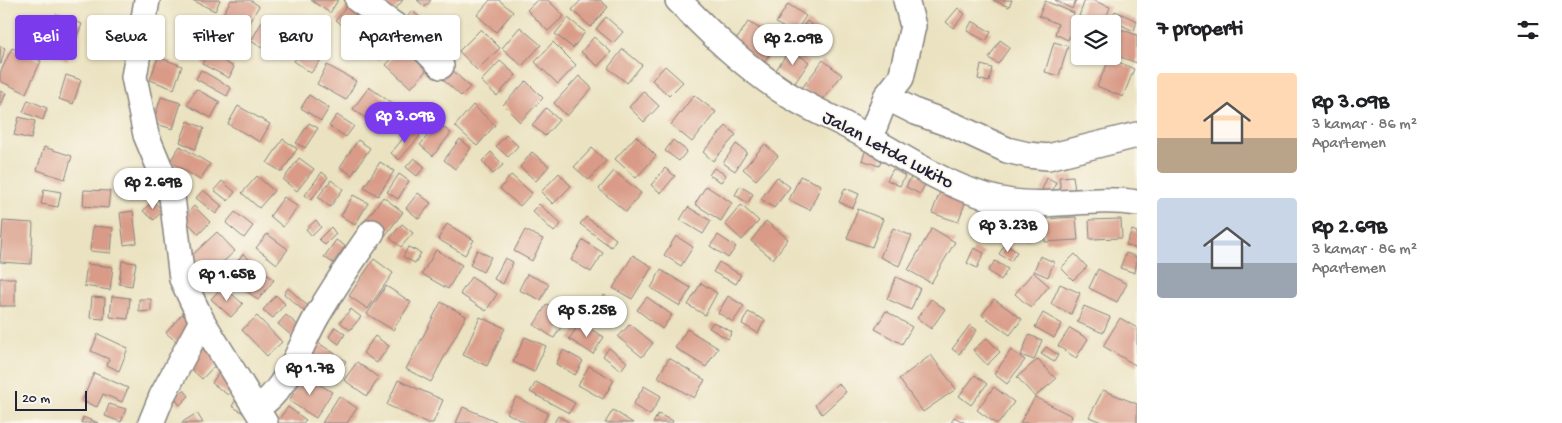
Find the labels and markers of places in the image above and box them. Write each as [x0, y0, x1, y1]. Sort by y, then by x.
pin: Rp 2.09B [741, 23, 845, 66]
pin: Rp 3.09B [353, 102, 457, 144]
pin: Rp 2.69B [101, 168, 205, 210]
pin: Rp 3.23B [956, 210, 1060, 253]
pin: Rp 1.65B [175, 260, 279, 302]
pin: Rp 5.25B [535, 296, 639, 338]
pin: Rp 1.7B [264, 354, 356, 396]

